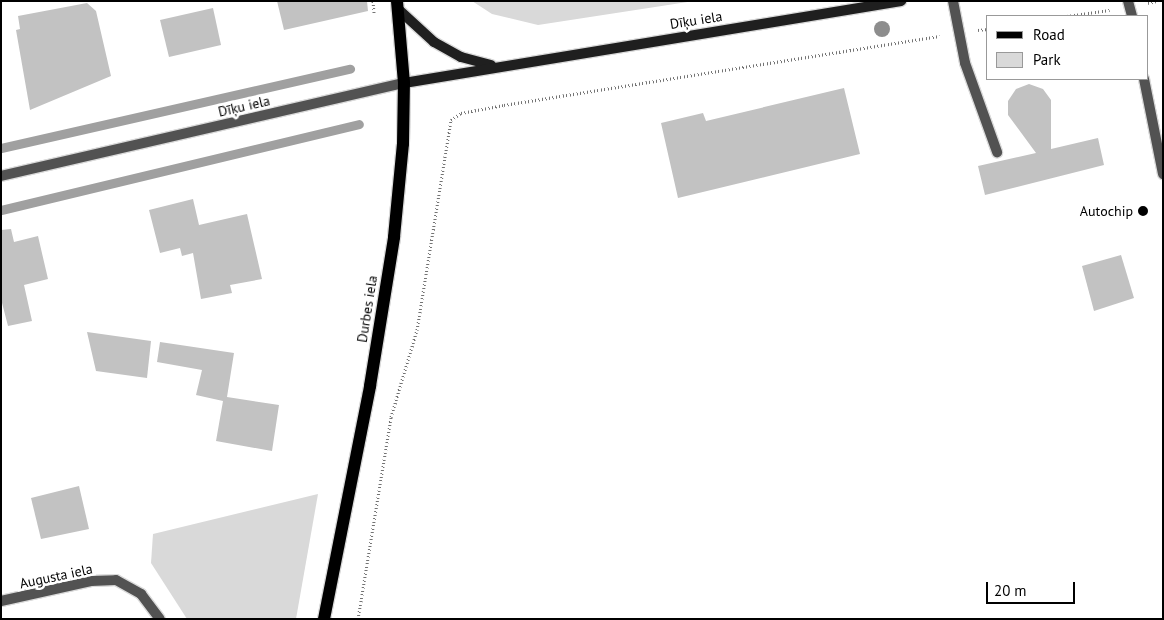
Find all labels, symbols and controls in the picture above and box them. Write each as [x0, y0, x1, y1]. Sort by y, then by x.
street label: Dīķu iela [669, 8, 723, 32]
legend [986, 15, 1149, 80]
text: Road [1033, 25, 1065, 44]
text: Park [1033, 50, 1061, 69]
street label: Dīķu iela [216, 92, 272, 120]
place label: Autochip [1080, 203, 1133, 219]
marker: Autochip [1137, 205, 1149, 217]
street label: Durbes iela [353, 274, 381, 344]
street label: Augusta iela [18, 560, 94, 592]
scale bar [989, 572, 1078, 604]
text: 20 m [994, 581, 1027, 600]

